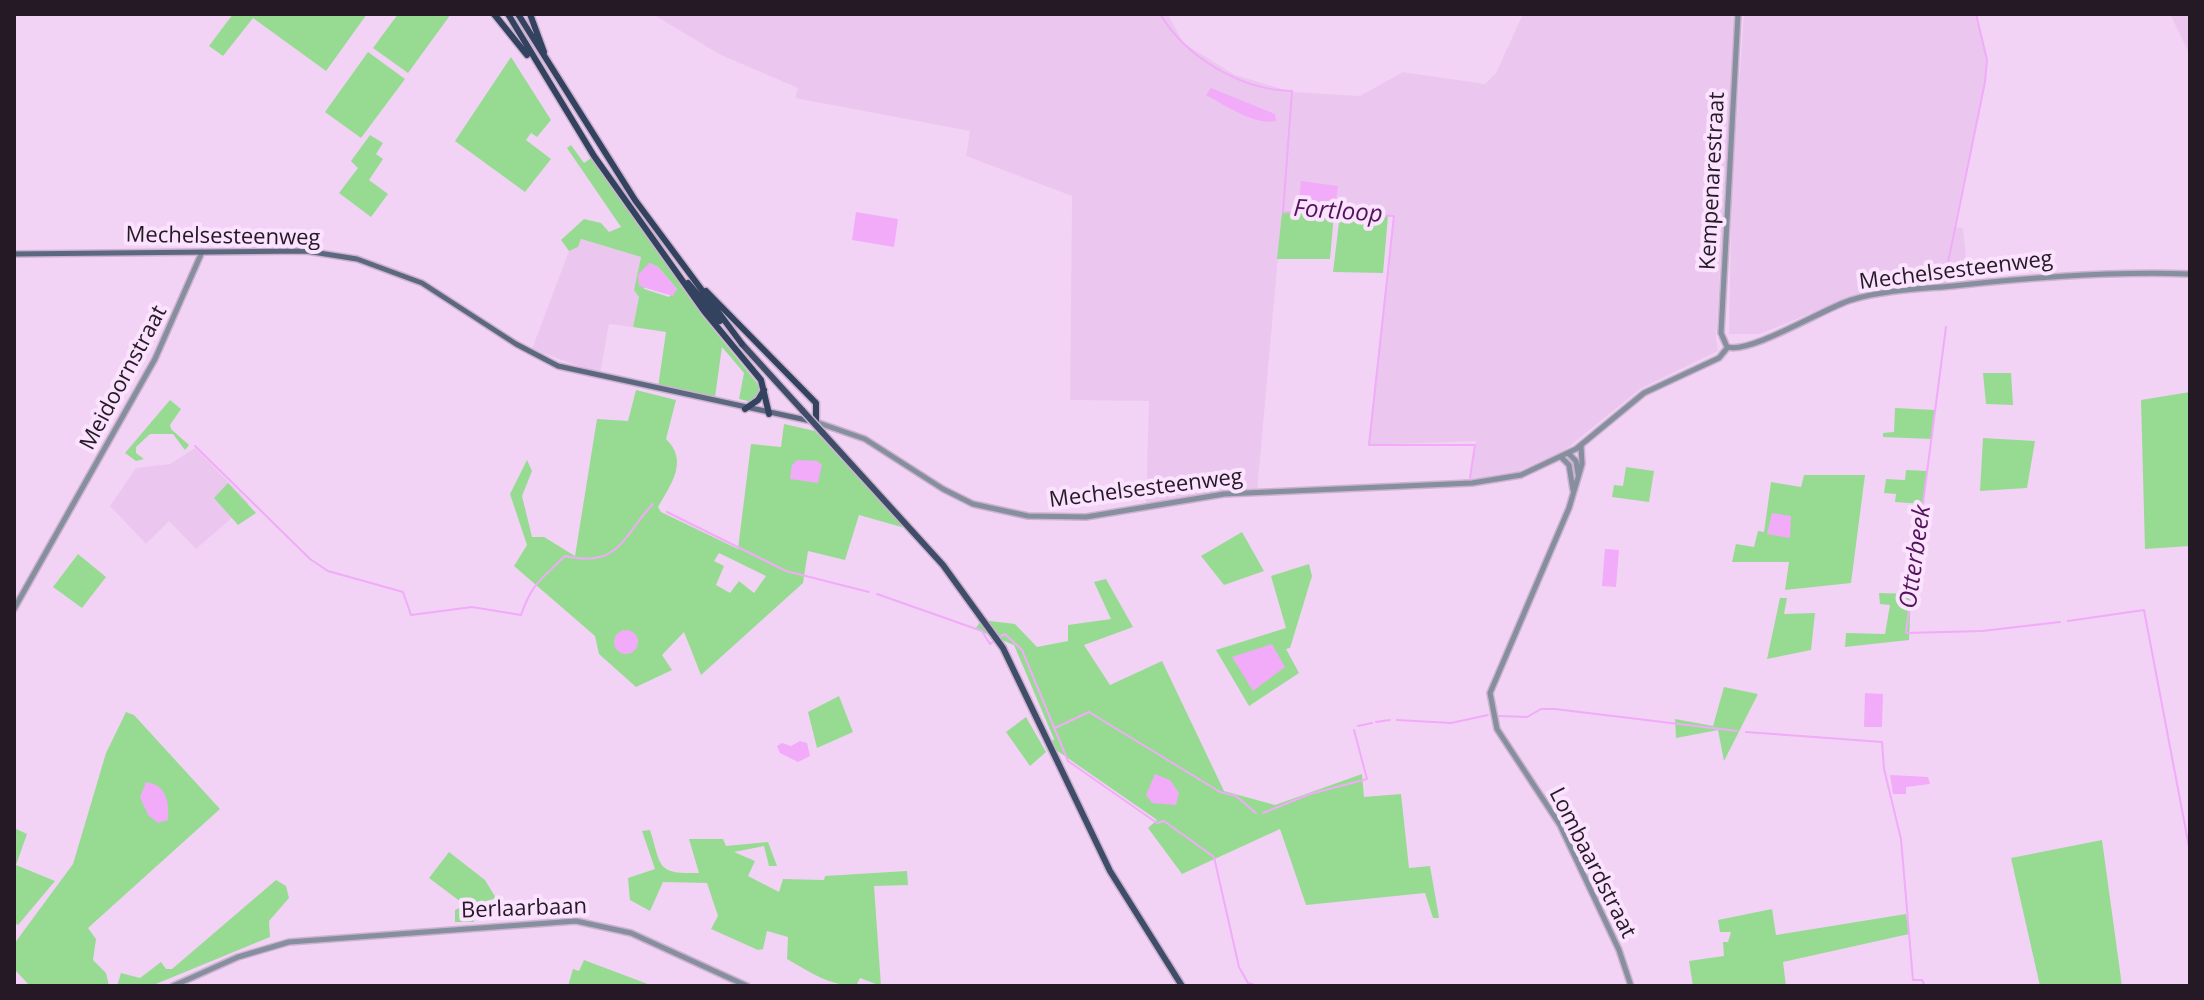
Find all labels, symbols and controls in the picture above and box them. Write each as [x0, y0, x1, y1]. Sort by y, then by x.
street label: Kempenarestraat [1695, 91, 1731, 271]
water label: Fortloop [1292, 195, 1384, 229]
street label: Mechelsesteenweg [125, 222, 321, 252]
street label: Mechelsesteenweg [1858, 246, 2054, 296]
street label: Meidoornstraat [75, 301, 173, 455]
street label: Mechelsesteenweg [1048, 464, 1244, 514]
water label: Otterbeek [1894, 503, 1938, 611]
street label: Lombaardstraat [1543, 783, 1641, 943]
street label: Berlaarbaan [461, 894, 587, 924]

